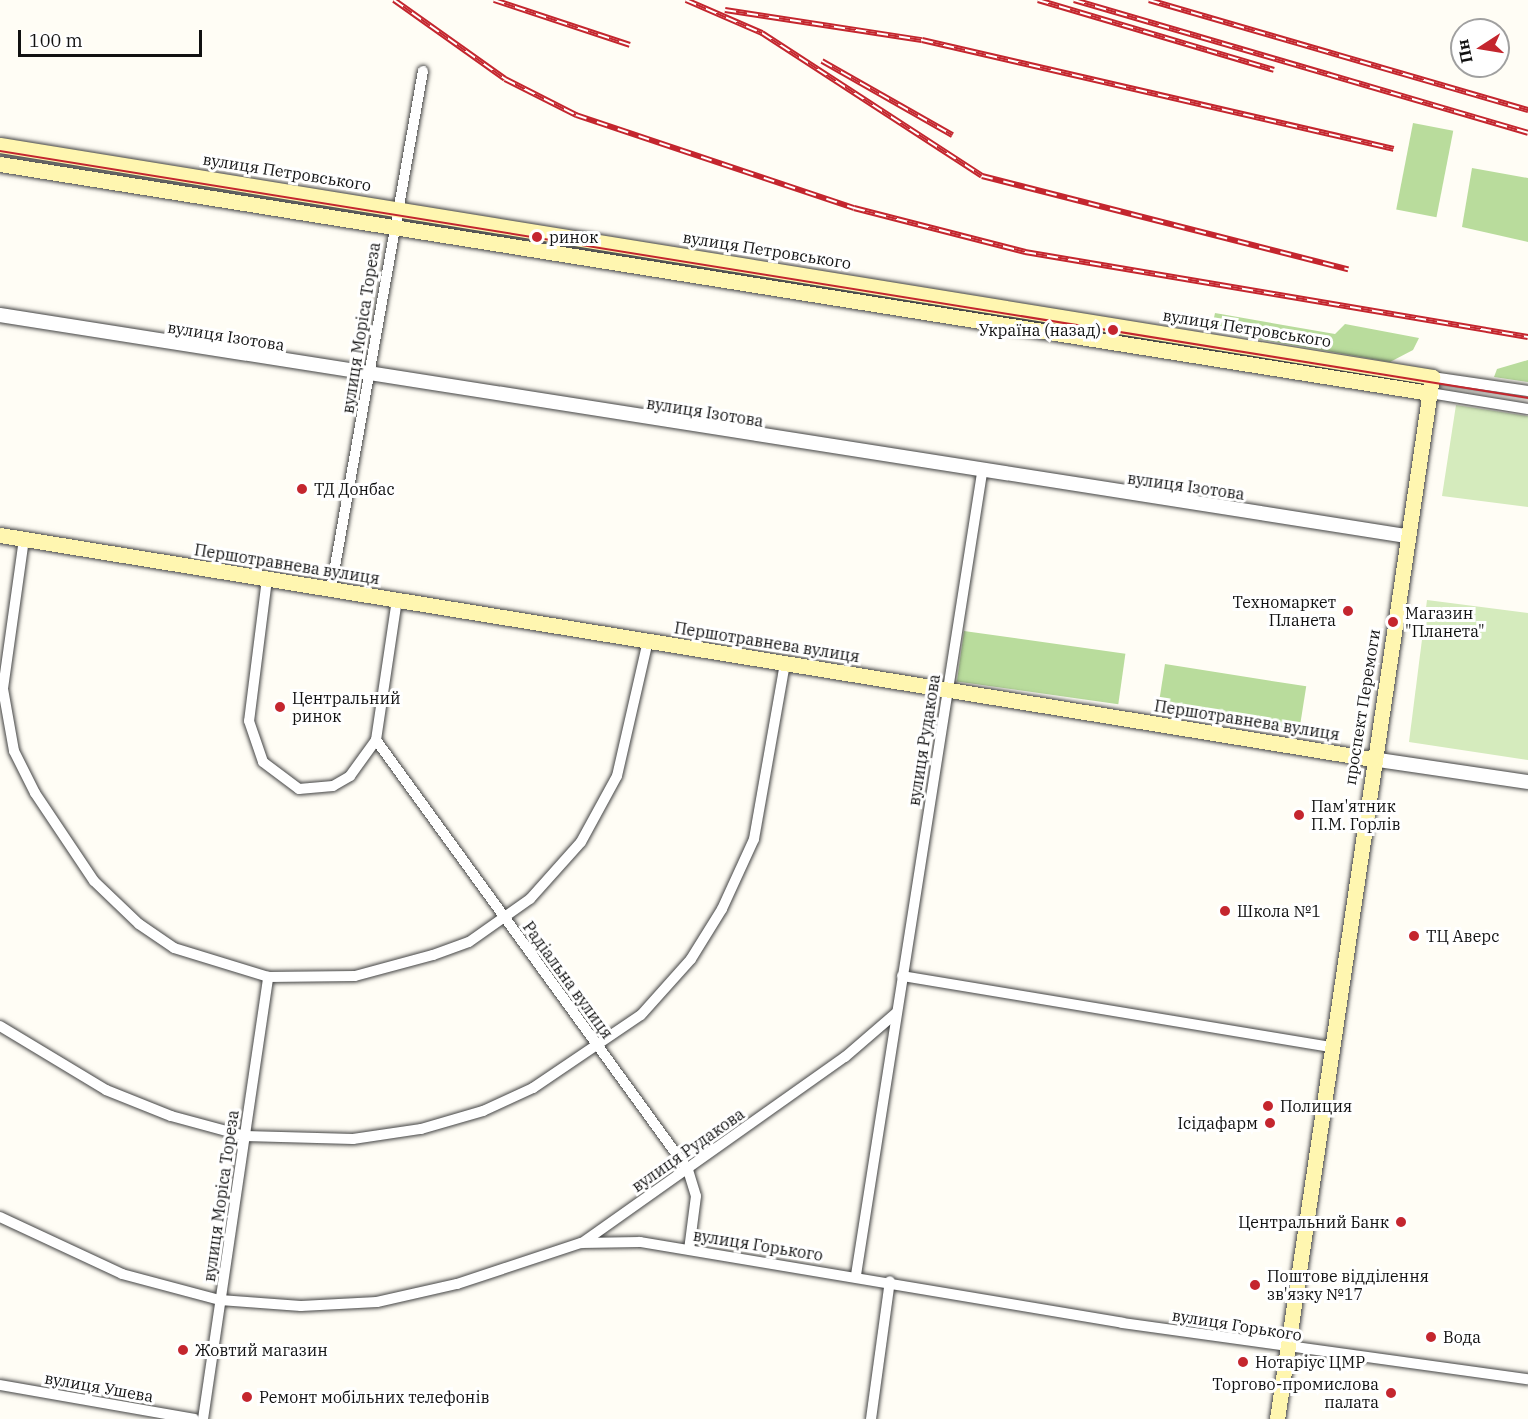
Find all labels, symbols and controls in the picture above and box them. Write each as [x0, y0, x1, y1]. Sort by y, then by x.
scale bar [21, 18, 206, 56]
north arrow [1450, 18, 1510, 78]
text: 100 m [29, 29, 83, 52]
text: Пн [1452, 38, 1477, 65]
street label: вулиця Петровського [202, 149, 372, 195]
place label: ринок [549, 227, 598, 247]
street label: вулиця Петровського [682, 227, 852, 273]
marker: ринок [530, 230, 544, 244]
street label: вулиця Моріса Тореза [338, 241, 384, 415]
street label: вулиця Петровського [1162, 305, 1332, 351]
street label: вулиця Ізотова [166, 317, 286, 355]
place label: Україна (назад) [979, 320, 1101, 340]
marker: Україна (назад) [1106, 323, 1120, 337]
street label: вулиця Ізотова [645, 393, 765, 431]
street label: вулиця Ізотова [1126, 468, 1246, 504]
place label: ТД Донбас [314, 479, 395, 499]
marker: ТД Донбас [295, 482, 309, 496]
street label: Першотравнева вулиця [193, 540, 381, 588]
place label: Техномаркет Планета [1233, 592, 1336, 630]
place label: Магазин "Планета" [1405, 603, 1485, 641]
marker: Техномаркет Планета [1341, 604, 1355, 618]
marker: Магазин "Планета" [1386, 615, 1400, 629]
street label: Першотравнева вулиця [673, 618, 861, 666]
street label: проспект Перемоги [1340, 628, 1384, 786]
street label: вулиця Рудакова [904, 673, 944, 807]
place label: Центральний ринок [292, 688, 401, 726]
street label: Першотравнева вулиця [1153, 696, 1341, 744]
marker: Центральний ринок [273, 700, 287, 714]
place label: Пам'ятник П.М. Горлів [1311, 796, 1401, 834]
marker: Пам'ятник П.М. Горлів [1292, 808, 1306, 822]
place label: Школа №1 [1237, 901, 1321, 921]
marker: Школа №1 [1218, 904, 1232, 918]
street label: Радіальна вулиця [519, 918, 617, 1042]
place label: ТЦ Аверс [1426, 926, 1499, 946]
marker: ТЦ Аверс [1407, 929, 1421, 943]
place label: Полиция [1280, 1096, 1352, 1116]
marker: Полиция [1261, 1099, 1275, 1113]
street label: вулиця Рудакова [628, 1104, 748, 1196]
street label: вулиця Моріса Тореза [199, 1109, 243, 1283]
place label: Ісідафарм [1177, 1113, 1258, 1133]
marker: Ісідафарм [1263, 1116, 1277, 1130]
place label: Центральний Банк [1238, 1212, 1389, 1232]
marker: Центральний Банк [1394, 1215, 1408, 1229]
street label: вулиця Горького [692, 1225, 824, 1265]
place label: Поштове відділення зв'язку №17 [1267, 1266, 1429, 1304]
marker: Поштове відділення зв'язку №17 [1248, 1278, 1262, 1292]
street label: вулиця Горького [1171, 1305, 1303, 1345]
place label: Вода [1443, 1327, 1481, 1347]
marker: Вода [1424, 1330, 1438, 1344]
place label: Жовтий магазин [195, 1340, 328, 1360]
marker: Жовтий магазин [176, 1343, 190, 1357]
place label: Нотаріус ЦМР [1255, 1352, 1365, 1372]
marker: Нотаріус ЦМР [1236, 1355, 1250, 1369]
street label: вулиця Ушева [43, 1368, 155, 1406]
place label: Торгово-промислова палата [1212, 1374, 1379, 1412]
marker: Торгово-промислова палата [1384, 1386, 1398, 1400]
place label: Ремонт мобільних телефонів [259, 1387, 489, 1407]
marker: Ремонт мобільних телефонів [240, 1390, 254, 1404]

